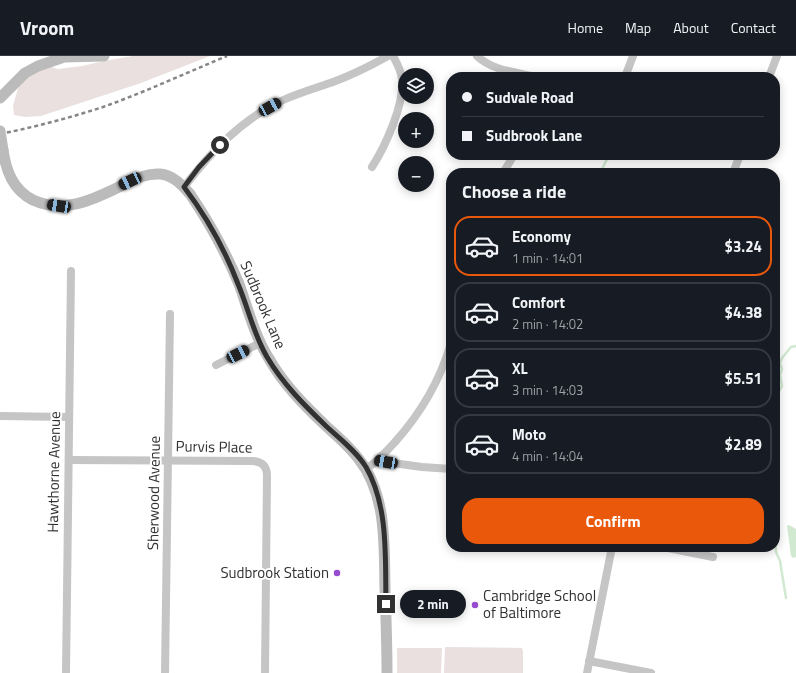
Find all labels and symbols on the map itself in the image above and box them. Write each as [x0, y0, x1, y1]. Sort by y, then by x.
car [257, 96, 283, 118]
route start [211, 136, 229, 154]
car [117, 170, 143, 192]
car [46, 198, 72, 214]
street label: Sudbrook Lane [235, 257, 292, 352]
car [225, 343, 251, 365]
street label: Hawthorne Avenue [41, 411, 66, 533]
street label: Purvis Place [175, 434, 253, 459]
street label: Sherwood Avenue [141, 436, 166, 550]
car [373, 454, 399, 470]
place label: Sudbrook Station [220, 561, 329, 584]
marker: Sudbrook Station [332, 568, 342, 578]
place label: Cambridge School of Baltimore [483, 584, 596, 624]
callout: 2 min [400, 590, 466, 618]
route end [377, 595, 395, 613]
marker: Cambridge School of Baltimore [470, 600, 480, 610]

